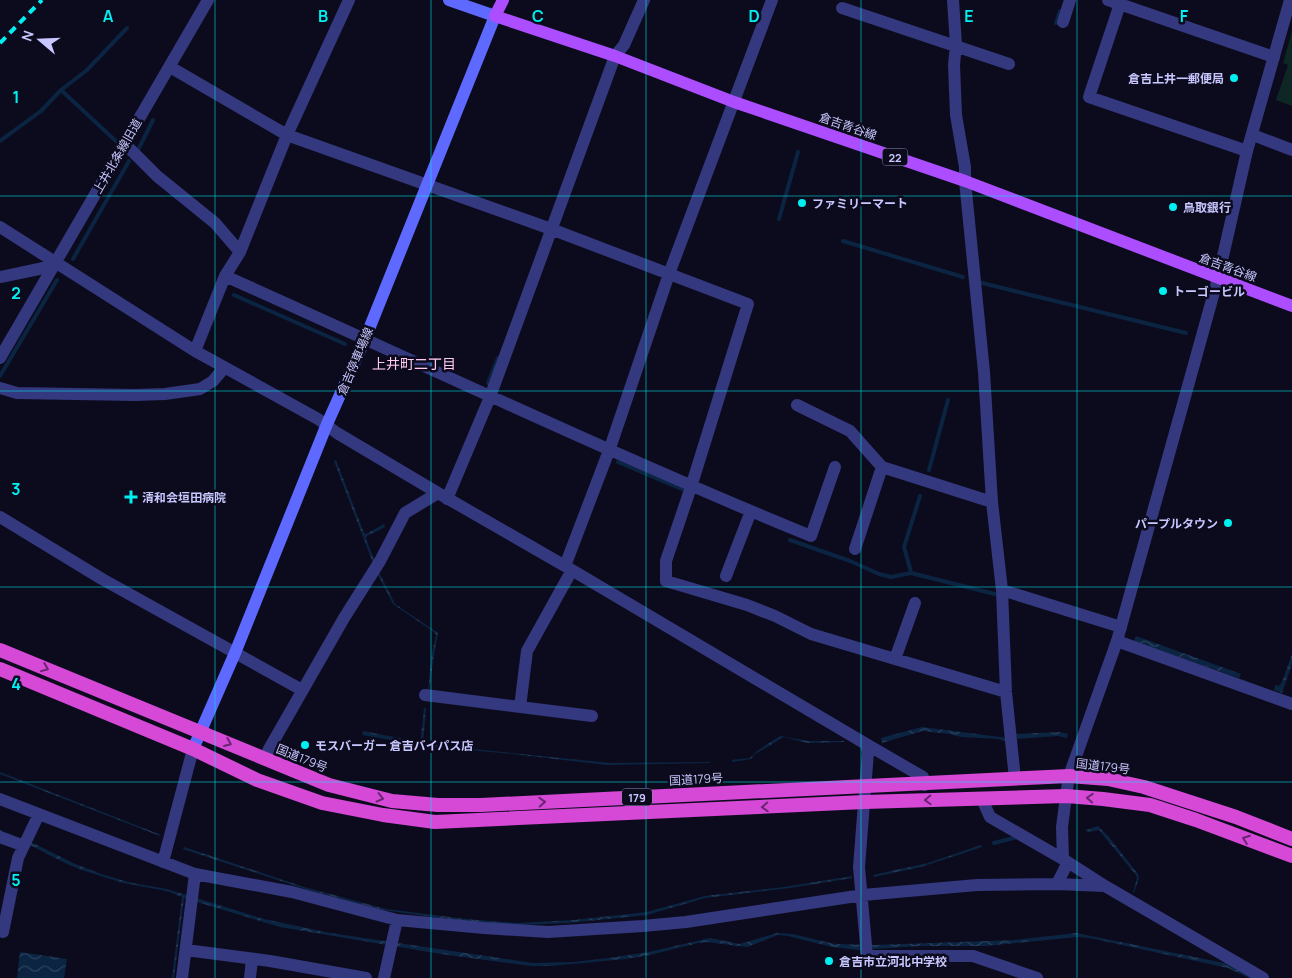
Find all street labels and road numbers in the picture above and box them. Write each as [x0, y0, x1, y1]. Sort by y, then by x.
street label: 倉吉青谷線 [817, 108, 879, 144]
street label: 上井北条線旧道 [89, 115, 145, 197]
road number: 22 [882, 148, 908, 166]
street label: 倉吉青谷線 [1197, 249, 1259, 285]
street label: 倉吉停車場線 [333, 325, 377, 397]
street label: 国道179号 [274, 740, 330, 776]
street label: 国道179号 [1075, 754, 1131, 778]
street label: 国道179号 [669, 769, 723, 789]
road number: 179 [622, 789, 652, 806]

